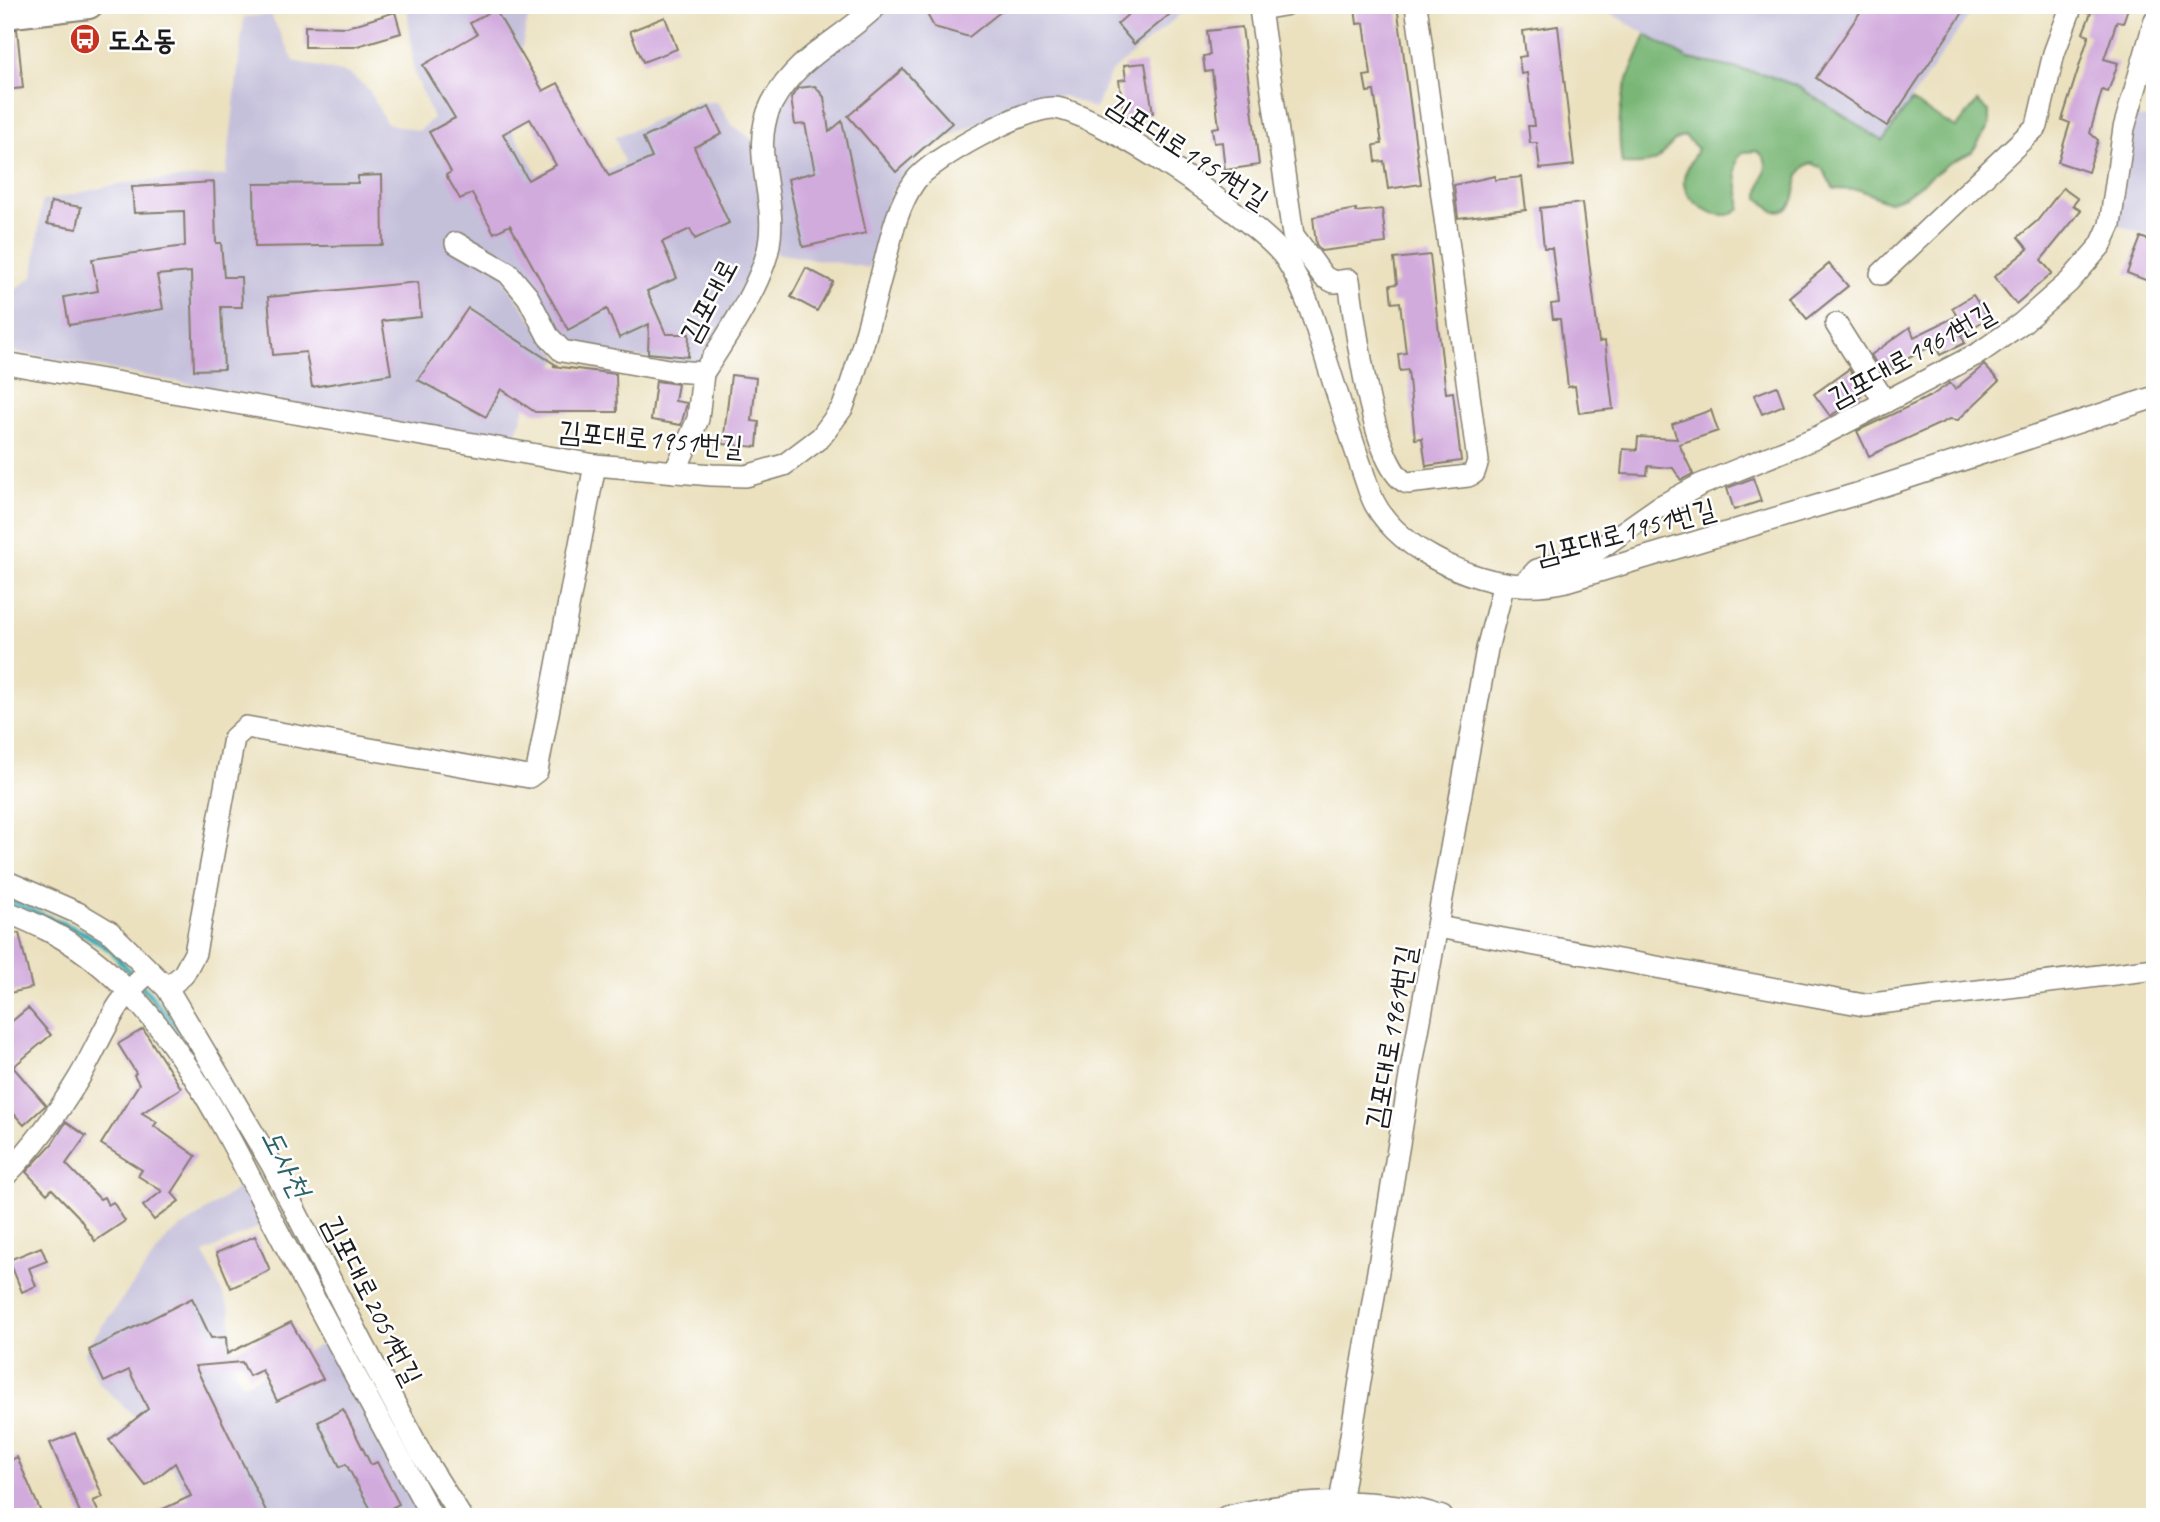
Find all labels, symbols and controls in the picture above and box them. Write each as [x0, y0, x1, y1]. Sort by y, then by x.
bus stop icon: 도소동 [68, 22, 102, 56]
place label: 도소동 [108, 22, 176, 57]
street label: 김포대로1951번길 [1100, 86, 1275, 217]
street label: 김포대로 [672, 252, 745, 348]
street label: 김포대로1961번길 [1822, 294, 2001, 415]
street label: 김포대로1951번길 [557, 413, 745, 464]
street label: 김포대로1951번길 [1531, 491, 1719, 572]
street label: 김포대로1961번길 [1357, 943, 1424, 1132]
water label: 도사천 [253, 1122, 321, 1206]
street label: 김포대로2051번길 [315, 1210, 430, 1391]

